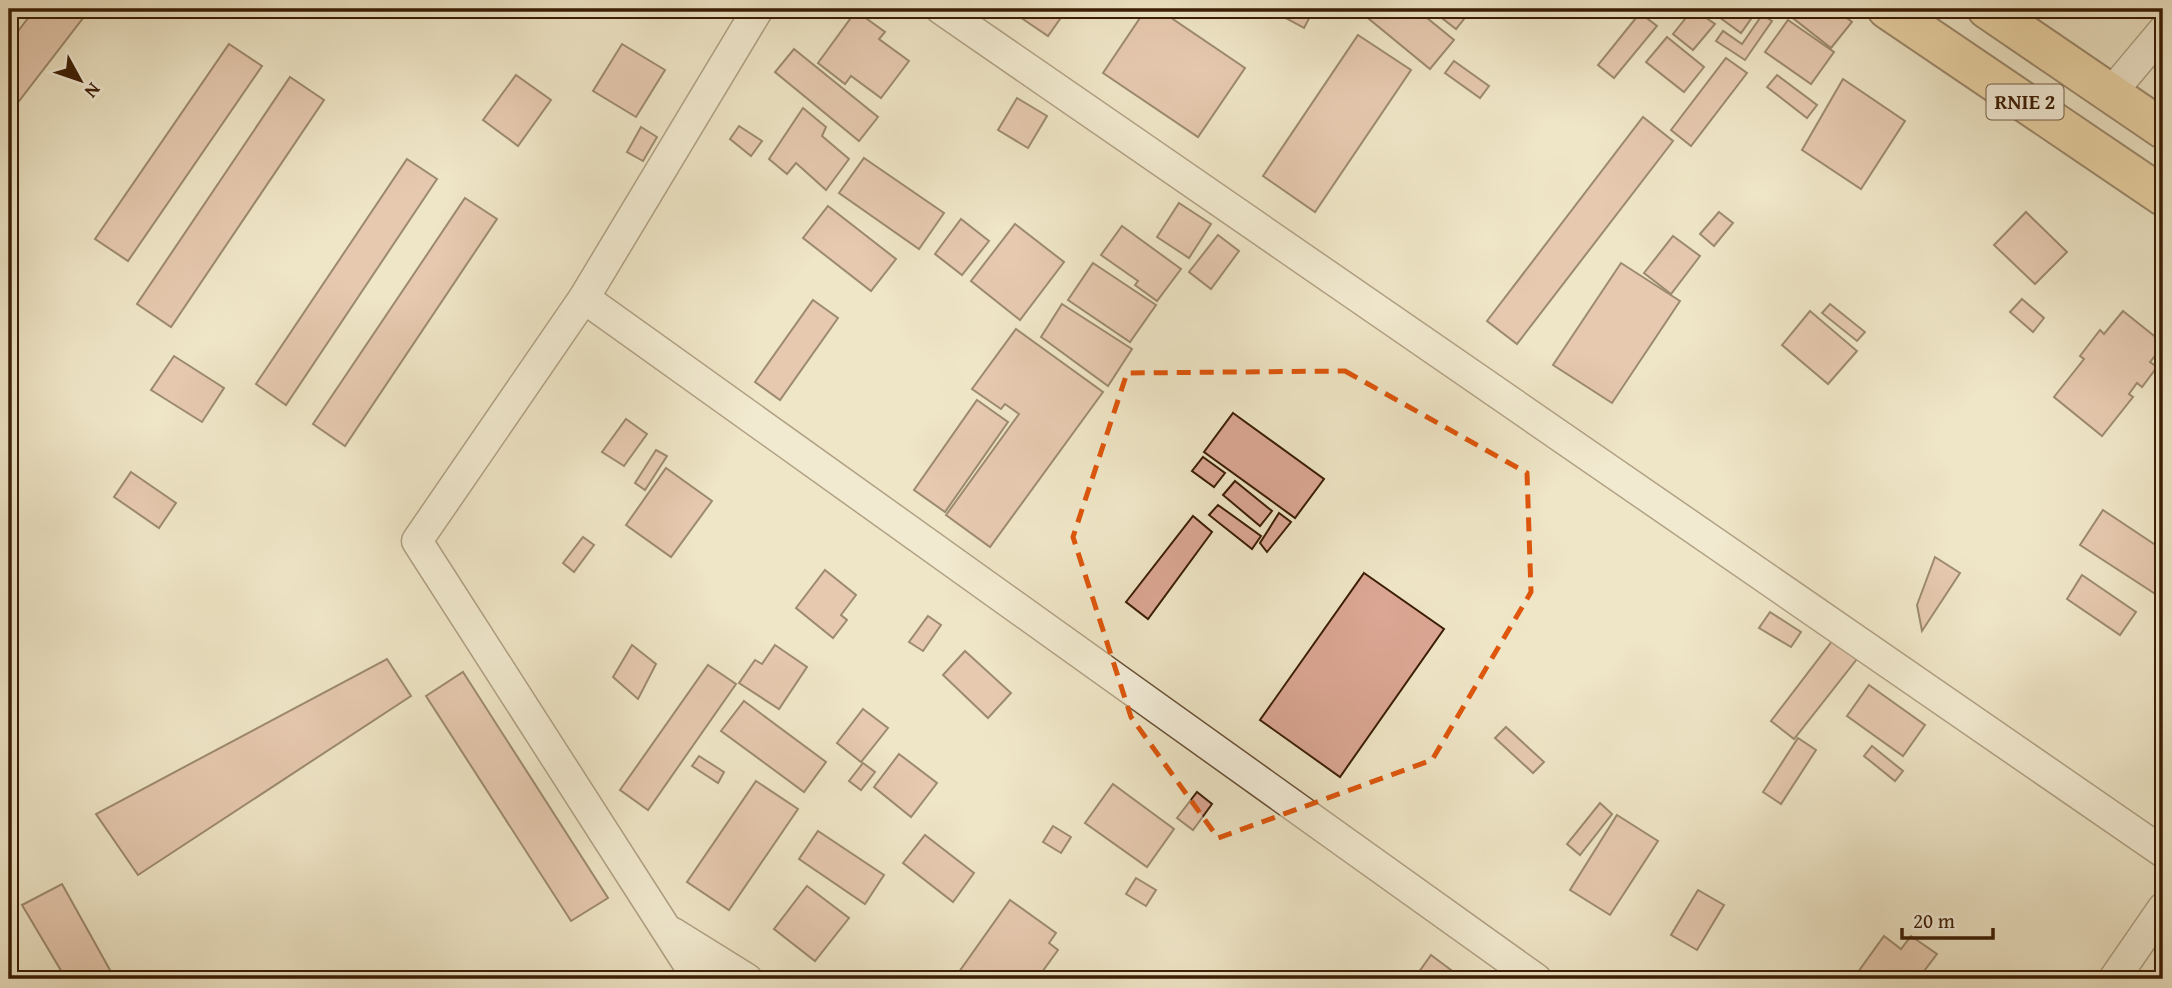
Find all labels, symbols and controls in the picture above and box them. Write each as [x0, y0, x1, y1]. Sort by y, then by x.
north arrow [46, 46, 116, 116]
text: N [78, 77, 108, 105]
road number: RNIE 2 [1986, 84, 2064, 119]
scale bar [1902, 897, 1994, 941]
text: 20 m [1913, 905, 1955, 936]

